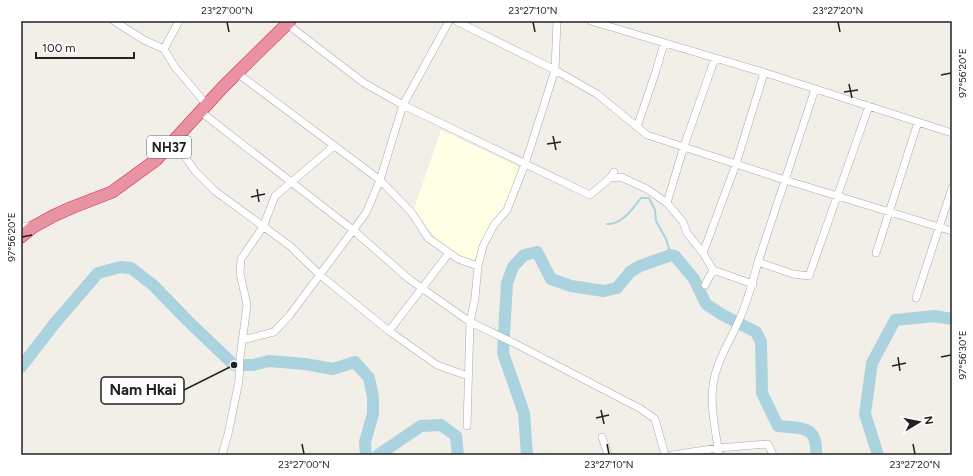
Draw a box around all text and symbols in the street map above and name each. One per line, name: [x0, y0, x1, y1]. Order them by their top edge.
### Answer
text: 23°27'00"N: [201, 4, 253, 17]
text: 23°27'10"N: [508, 4, 558, 17]
text: 23°27'20"N: [813, 4, 863, 17]
scale bar: [36, 34, 134, 60]
text: 100 m: [42, 41, 76, 55]
text: 97°56'20"E: [956, 48, 969, 98]
road number: NH37: [147, 136, 191, 158]
text: 97°56'20"E: [5, 212, 18, 262]
text: 97°56'30"E: [956, 330, 969, 380]
callout: Nam Hkai: [101, 377, 184, 404]
text: Nam Hkai: [109, 381, 177, 399]
north arrow: [899, 402, 939, 442]
text: N: [921, 415, 935, 426]
text: 23°27'00"N: [278, 458, 330, 471]
text: 23°27'10"N: [584, 458, 634, 471]
text: 23°27'20"N: [890, 458, 940, 471]

